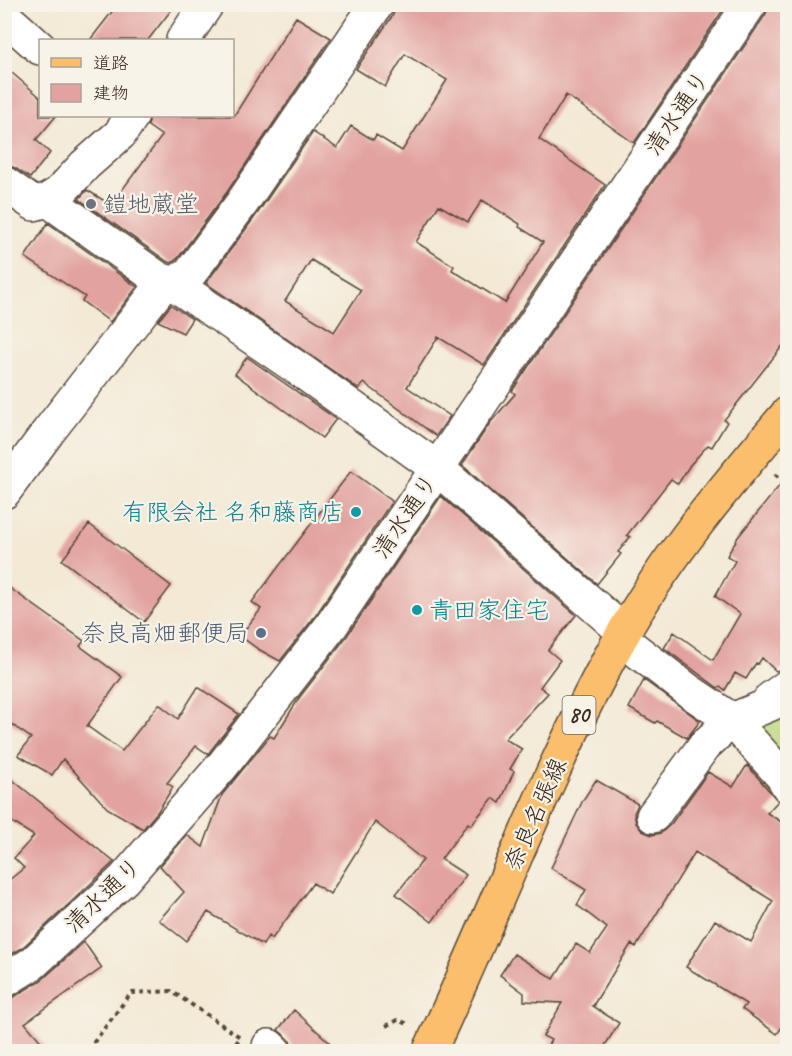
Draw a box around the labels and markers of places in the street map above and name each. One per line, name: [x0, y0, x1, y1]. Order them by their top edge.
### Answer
place label: 鎧地蔵堂: [103, 189, 199, 219]
marker: 鎧地蔵堂: [84, 197, 98, 211]
place label: 有限会社 名和藤商店: [122, 497, 344, 527]
marker: 有限会社 名和藤商店: [349, 505, 363, 519]
place label: 青田家住宅: [429, 595, 549, 625]
marker: 青田家住宅: [410, 603, 424, 617]
place label: 奈良高畑郵便局: [81, 618, 249, 648]
marker: 奈良高畑郵便局: [254, 626, 268, 640]

